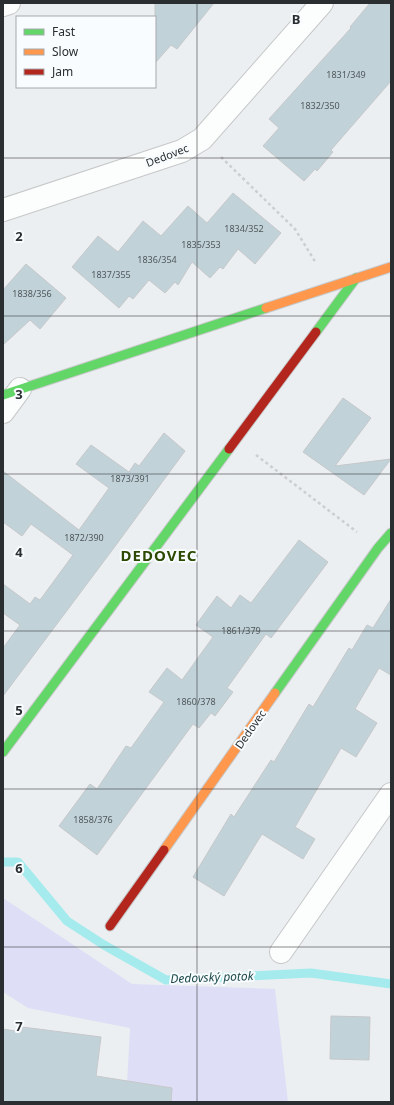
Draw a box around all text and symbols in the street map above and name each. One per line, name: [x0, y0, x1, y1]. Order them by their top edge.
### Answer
text: B: [292, 10, 300, 28]
legend: [16, 16, 156, 88]
text: Fast: [52, 23, 76, 40]
text: Slow: [52, 43, 79, 60]
text: Jam: [51, 63, 73, 80]
house number: 1831/349: [326, 68, 366, 81]
house number: 1832/350: [300, 99, 340, 112]
street label: Dedovec: [144, 140, 190, 170]
house number: 1834/352: [224, 222, 264, 235]
text: 2: [15, 227, 23, 245]
house number: 1835/353: [181, 238, 221, 251]
house number: 1836/354: [137, 253, 177, 266]
house number: 1837/355: [91, 268, 131, 281]
house number: 1838/356: [12, 287, 52, 300]
text: 3: [15, 385, 23, 403]
house number: 1873/391: [110, 472, 150, 485]
house number: 1872/390: [64, 531, 104, 544]
text: 4: [15, 543, 23, 561]
district label: DEDOVEC: [121, 545, 197, 565]
house number: 1861/379: [221, 624, 261, 637]
house number: 1860/378: [176, 695, 216, 708]
text: 5: [15, 701, 23, 719]
street label: Dedovec: [231, 706, 269, 752]
house number: 1858/376: [73, 813, 113, 826]
text: 6: [15, 859, 23, 877]
water label: Dedovský potok: [170, 967, 255, 987]
text: 7: [15, 1017, 23, 1035]

